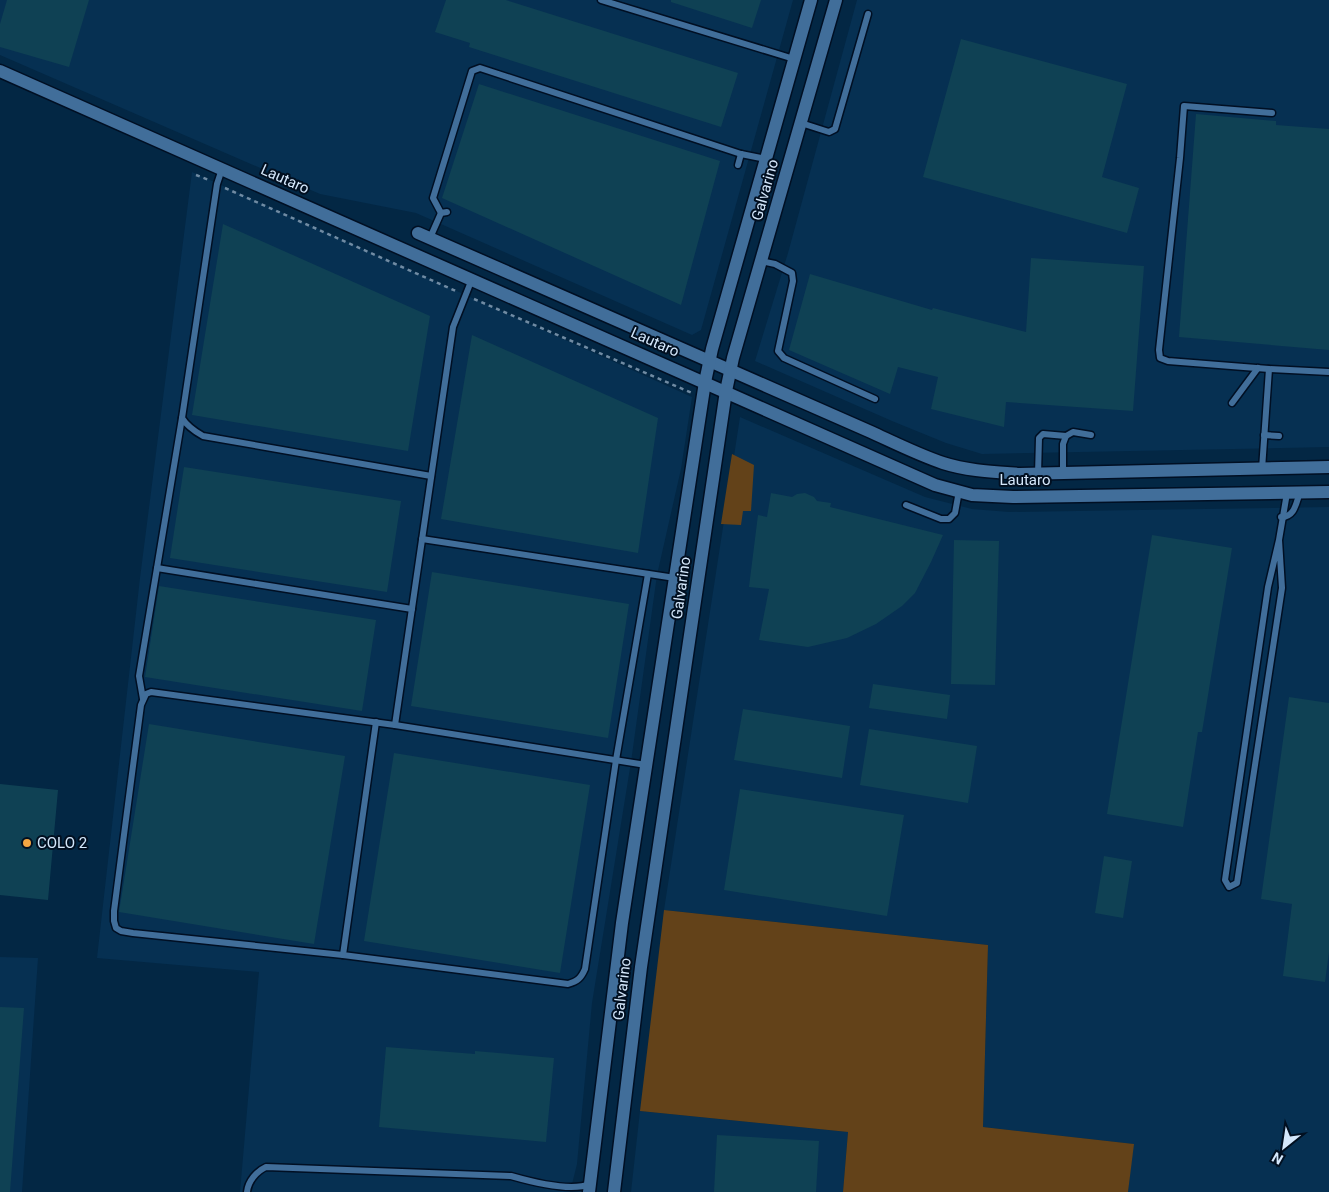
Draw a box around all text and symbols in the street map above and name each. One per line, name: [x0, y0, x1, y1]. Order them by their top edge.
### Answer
street label: Galvarino: [748, 157, 782, 223]
street label: Lautaro: [258, 160, 312, 198]
street label: Lautaro: [628, 323, 682, 361]
street label: Lautaro: [999, 471, 1051, 489]
street label: Galvarino: [668, 556, 694, 620]
place label: COLO 2: [37, 834, 87, 852]
marker: COLO 2: [21, 837, 33, 849]
street label: Galvarino: [609, 957, 635, 1021]
north arrow: [1259, 1122, 1309, 1172]
text: N: [1269, 1149, 1286, 1168]

